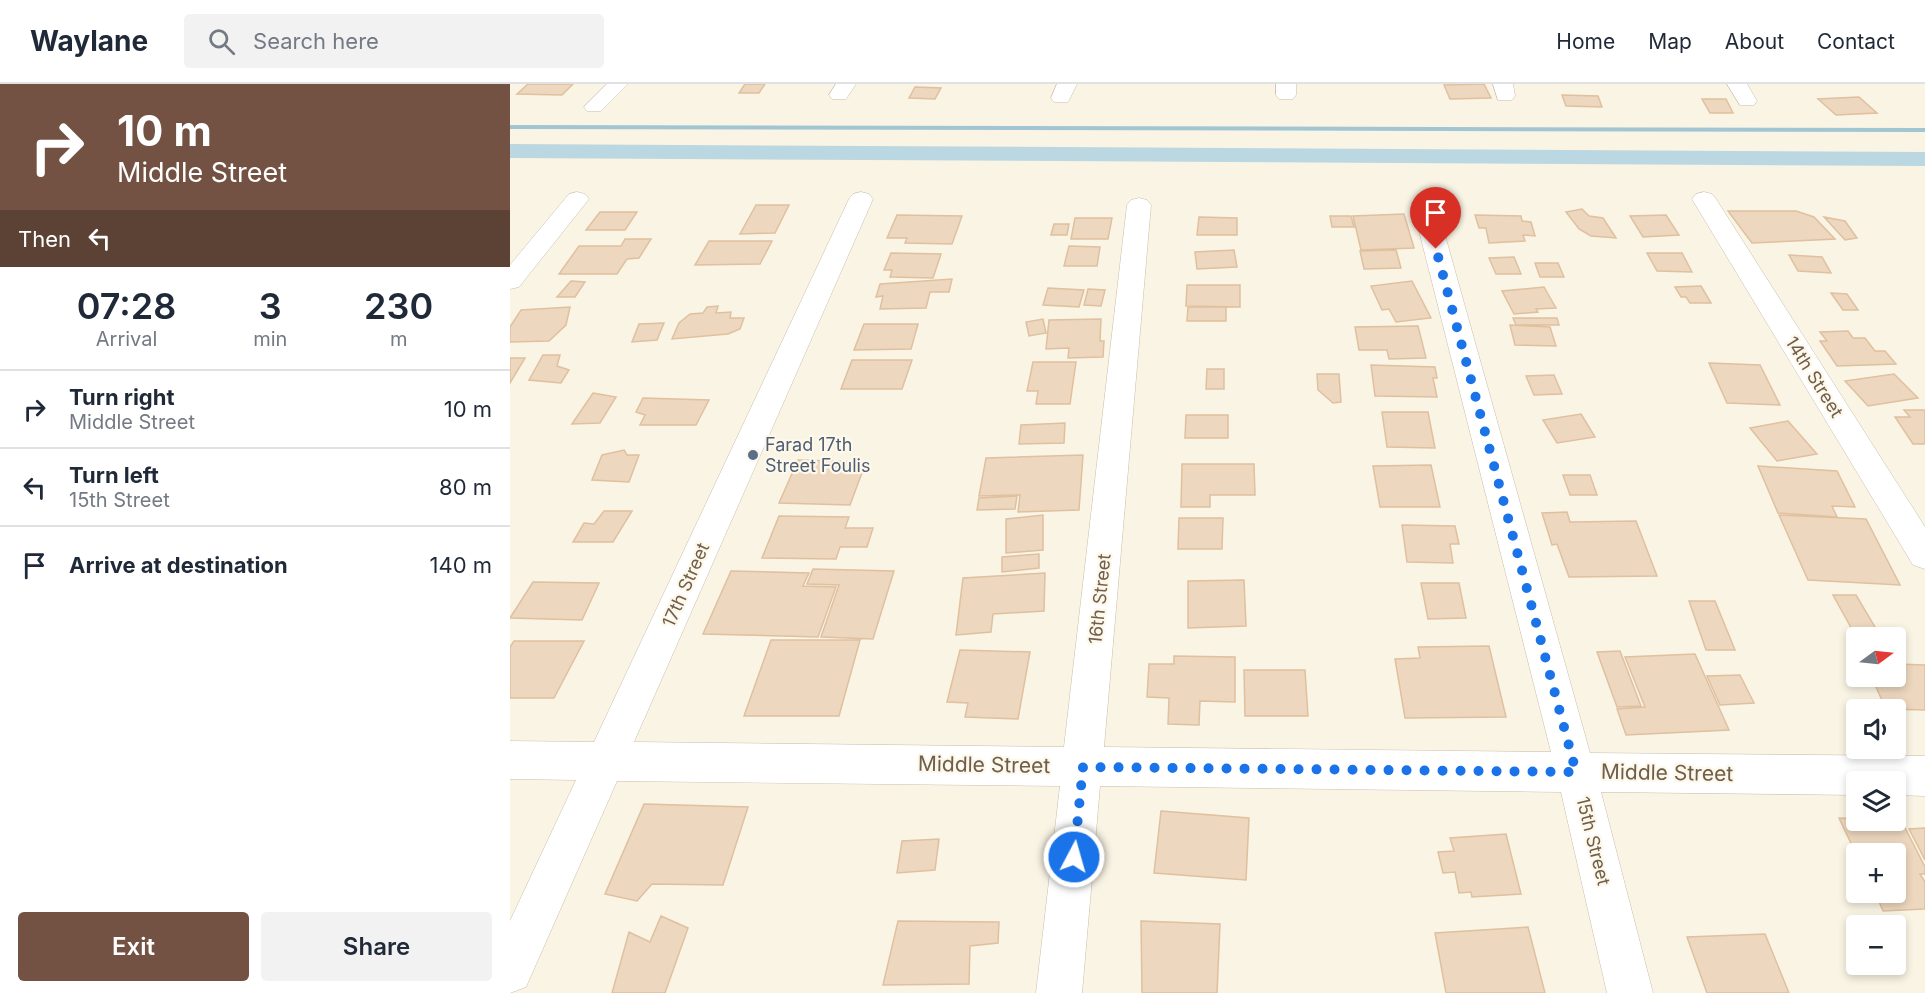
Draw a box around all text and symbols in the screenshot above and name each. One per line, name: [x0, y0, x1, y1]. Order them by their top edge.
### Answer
search box: [184, 14, 604, 68]
text: Waylane: [30, 24, 148, 58]
icon: search: [205, 25, 238, 58]
text: Search here: [253, 28, 379, 54]
text: Home: [1556, 29, 1615, 54]
text: Map: [1648, 29, 1692, 54]
text: About: [1725, 29, 1784, 54]
text: Contact: [1817, 29, 1895, 54]
text: 10 m: [117, 105, 212, 156]
icon: right: [18, 108, 96, 186]
text: Middle Street: [117, 156, 287, 189]
pin: [1410, 187, 1461, 249]
icon: arrive: [1419, 196, 1452, 229]
icon: left: [83, 222, 116, 255]
text: Then: [18, 226, 71, 252]
text: 07:28: [77, 284, 176, 328]
text: 3: [259, 284, 282, 328]
text: 230: [364, 284, 433, 328]
text: Arrival: [96, 327, 157, 351]
text: min: [253, 327, 287, 351]
text: m: [390, 327, 407, 351]
street label: 14th Street: [1781, 332, 1848, 421]
text: Turn right: [69, 384, 175, 410]
icon: right: [18, 393, 51, 426]
text: 10 m: [444, 396, 492, 422]
text: Middle Street: [69, 410, 195, 434]
place label: Farad 17th Street Foulis: [765, 434, 870, 476]
marker: Farad 17th Street Foulis: [746, 448, 760, 462]
text: Turn left: [69, 462, 159, 488]
icon: left: [18, 471, 51, 504]
text: 80 m: [439, 474, 492, 500]
text: 15th Street: [69, 488, 170, 512]
street label: 17th Street: [658, 539, 713, 630]
icon: arrive: [18, 549, 51, 582]
text: Arrive at destination: [69, 552, 288, 578]
text: 140 m: [430, 552, 492, 578]
street label: 16th Street: [1084, 553, 1115, 645]
north arrow: [1846, 627, 1906, 687]
map controls: [1846, 627, 1906, 975]
button: sound: [1846, 699, 1906, 759]
street label: Middle Street: [918, 751, 1050, 778]
street label: Middle Street: [1601, 759, 1733, 786]
button: layers: [1846, 771, 1906, 831]
street label: 15th Street: [1572, 794, 1615, 888]
position arrow: [1042, 825, 1106, 889]
button: +: [1846, 843, 1906, 903]
button: Exit: [18, 912, 249, 981]
button: Share: [261, 912, 492, 981]
button: −: [1846, 915, 1906, 975]

